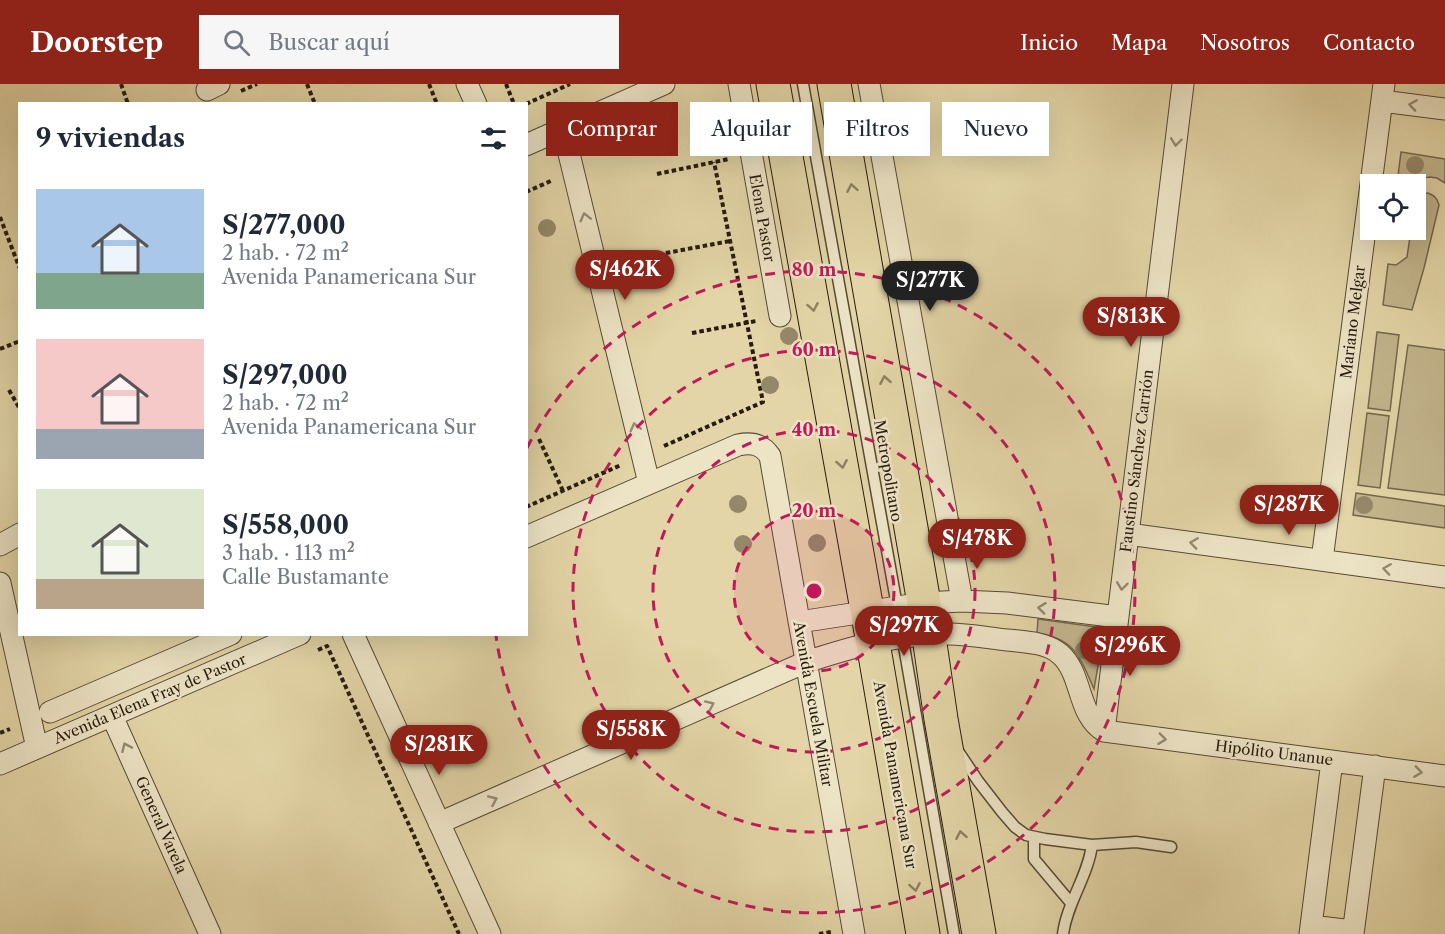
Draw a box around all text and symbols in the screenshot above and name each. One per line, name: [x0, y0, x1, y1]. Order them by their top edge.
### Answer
search box: [199, 15, 619, 69]
text: Doorstep: [30, 25, 163, 59]
icon: search: [220, 26, 253, 59]
text: Buscar aquí: [268, 29, 390, 56]
text: Inicio: [1020, 30, 1078, 55]
text: Mapa: [1111, 30, 1167, 55]
text: Nosotros: [1200, 30, 1290, 55]
text: Contacto: [1323, 30, 1415, 55]
one-way arrow: [1409, 99, 1418, 112]
chip: Comprar: [546, 102, 678, 156]
chip: Alquilar: [690, 102, 812, 156]
chip: Filtros: [824, 102, 930, 156]
chip: Nuevo: [942, 102, 1049, 156]
text: 9 viviendas: [36, 122, 185, 154]
icon: filters: [477, 122, 510, 155]
one-way arrow: [1170, 137, 1183, 147]
street label: Elena Pastor: [745, 172, 780, 264]
map controls: [1360, 174, 1426, 240]
button: locate: [1360, 174, 1426, 240]
one-way arrow: [846, 183, 859, 193]
text: S/277,000: [222, 209, 346, 241]
one-way arrow: [579, 212, 592, 222]
icon: home: [84, 213, 156, 285]
text: 2 hab. · 72 m²: [222, 241, 349, 265]
pin: S/462K: [576, 250, 674, 301]
text: S/462K: [589, 257, 661, 281]
text: 80 m: [791, 259, 837, 281]
pin: S/277K: [881, 261, 979, 312]
street label: Mariano Melgar: [1336, 263, 1369, 380]
text: Avenida Panamericana Sur: [222, 265, 476, 289]
text: S/277K: [896, 268, 964, 292]
pin: S/813K: [1082, 297, 1180, 348]
one-way arrow: [807, 302, 819, 312]
text: S/813K: [1097, 304, 1165, 328]
text: 60 m: [792, 339, 836, 361]
text: S/297,000: [222, 359, 348, 391]
icon: home: [84, 363, 156, 435]
street label: Faustino Sánchez Carrión: [1116, 368, 1157, 553]
one-way arrow: [880, 375, 892, 384]
text: 2 hab. · 72 m²: [222, 391, 349, 415]
text: Avenida Panamericana Sur: [222, 415, 476, 439]
street label: Metropolitano: [870, 418, 907, 523]
text: 40 m: [792, 419, 836, 441]
one-way arrow: [630, 422, 643, 432]
one-way arrow: [835, 460, 847, 469]
pin: S/287K: [1240, 485, 1338, 536]
text: S/287K: [1254, 492, 1324, 516]
text: 20 m: [792, 500, 836, 522]
text: S/558,000: [222, 509, 349, 541]
icon: home: [84, 513, 156, 585]
pin: S/478K: [928, 519, 1026, 570]
text: S/478K: [942, 526, 1012, 550]
one-way arrow: [1189, 538, 1198, 550]
text: 3 hab. · 113 m²: [222, 541, 355, 565]
one-way arrow: [1382, 564, 1392, 576]
text: Calle Bustamante: [222, 565, 389, 589]
centre of rings: [804, 581, 824, 601]
one-way arrow: [1116, 581, 1128, 590]
one-way arrow: [1037, 602, 1046, 614]
pin: S/297K: [855, 606, 953, 657]
text: S/297K: [869, 613, 939, 637]
street label: Avenida Escuela Militar: [789, 619, 838, 789]
pin: S/296K: [1081, 626, 1179, 677]
text: S/296K: [1094, 633, 1166, 657]
street label: Avenida Elena Fray de Pastor: [50, 649, 249, 748]
street label: Avenida Panamericana Sur: [869, 678, 922, 871]
one-way arrow: [704, 700, 715, 712]
pin: S/558K: [582, 710, 680, 761]
text: S/558K: [596, 717, 666, 741]
pin: S/281K: [390, 725, 488, 776]
text: S/281K: [404, 732, 474, 756]
one-way arrow: [1157, 732, 1167, 744]
street label: Hipólito Unanue: [1214, 736, 1334, 769]
one-way arrow: [121, 742, 133, 753]
one-way arrow: [1413, 765, 1422, 778]
street label: General Varela: [132, 773, 191, 876]
one-way arrow: [487, 795, 498, 807]
one-way arrow: [956, 830, 968, 840]
one-way arrow: [908, 881, 921, 891]

